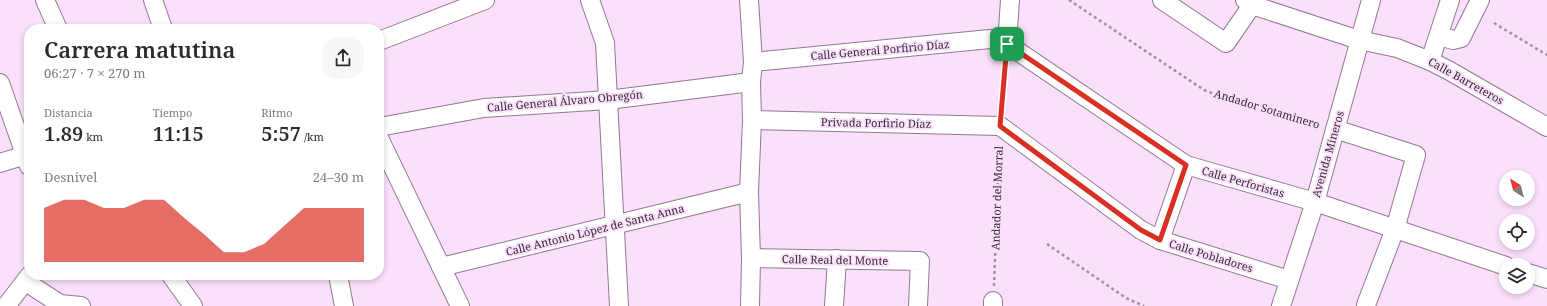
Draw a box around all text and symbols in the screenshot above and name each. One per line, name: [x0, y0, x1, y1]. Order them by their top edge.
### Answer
pin: [990, 27, 1024, 61]
icon: arrive: [996, 33, 1018, 55]
text: Carrera matutina: [44, 34, 235, 64]
street label: Calle General Porfirio Díaz: [810, 36, 950, 63]
button: share: [322, 37, 364, 79]
street label: Calle Barreteros: [1426, 54, 1507, 108]
text: 06:27 · 7 × 270 m: [44, 64, 146, 82]
street label: Andador Sotaminero: [1212, 85, 1322, 132]
street label: Calle General Álvaro Obregón: [487, 86, 643, 115]
text: Distancia: [44, 105, 93, 120]
text: Tiempo: [153, 105, 192, 120]
text: Ritmo: [261, 105, 293, 120]
street label: Avenida Mineros: [1308, 109, 1347, 199]
street label: Privada Porfirio Díaz: [821, 114, 931, 131]
text: 1.89: [44, 120, 83, 147]
text: 11:15: [153, 120, 204, 147]
text: 5:57: [261, 120, 301, 147]
text: km: [83, 129, 103, 144]
text: /km: [301, 129, 324, 144]
street label: Andador del Morral: [987, 145, 1006, 250]
street label: Calle Perforistas: [1200, 163, 1286, 200]
text: Desnivel: [44, 168, 97, 186]
text: 24–30 m: [313, 168, 364, 186]
north arrow: [1499, 170, 1535, 206]
map controls: [1499, 170, 1535, 294]
street label: Calle Antonio López de Santa Anna: [504, 200, 686, 259]
button: locate: [1499, 214, 1535, 250]
street label: Calle Pobladores: [1167, 236, 1255, 275]
street label: Calle Real del Monte: [782, 251, 888, 268]
button: layers: [1499, 258, 1535, 294]

